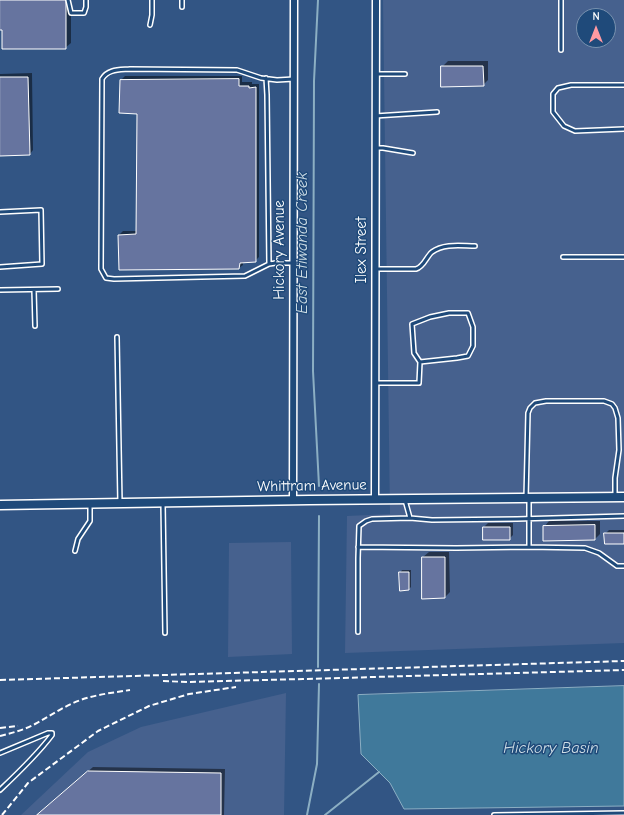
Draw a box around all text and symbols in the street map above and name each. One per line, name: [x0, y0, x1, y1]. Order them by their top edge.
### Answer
north arrow: [576, 8, 616, 48]
text: N: [592, 10, 600, 23]
water label: East Etiwanda Creek: [292, 172, 312, 314]
street label: Hickory Avenue: [271, 200, 289, 300]
street label: Ilex Street: [353, 217, 371, 283]
street label: Whittram Avenue: [257, 476, 367, 496]
water label: Hickory Basin: [503, 738, 599, 758]

